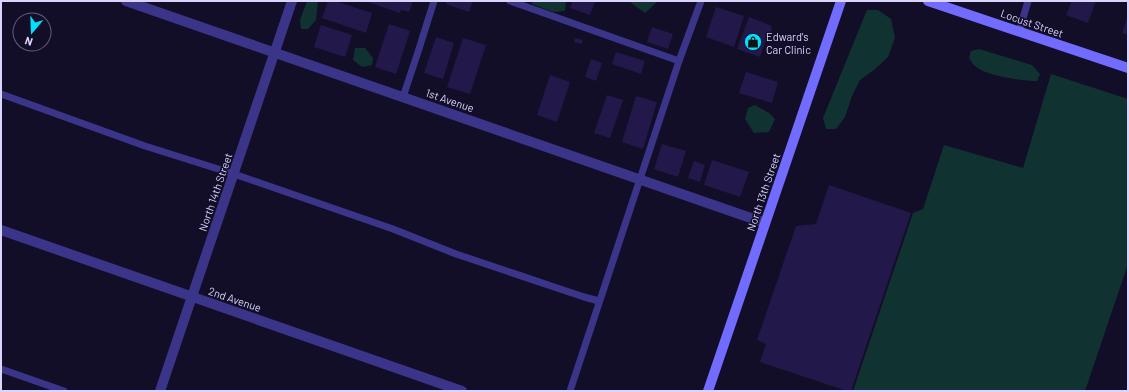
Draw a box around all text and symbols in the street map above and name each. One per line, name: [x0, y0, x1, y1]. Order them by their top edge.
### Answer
street label: Locust Street: [999, 6, 1065, 40]
north arrow: [12, 12, 52, 52]
place label: Edward's Car Clinic: [766, 30, 811, 56]
shop icon: Edward's Car Clinic: [743, 32, 763, 52]
text: N: [23, 35, 34, 49]
street label: 1st Avenue: [424, 86, 476, 114]
street label: North 14th Street: [196, 151, 234, 233]
street label: North 13th Street: [744, 151, 782, 233]
street label: 2nd Avenue: [207, 284, 263, 314]

